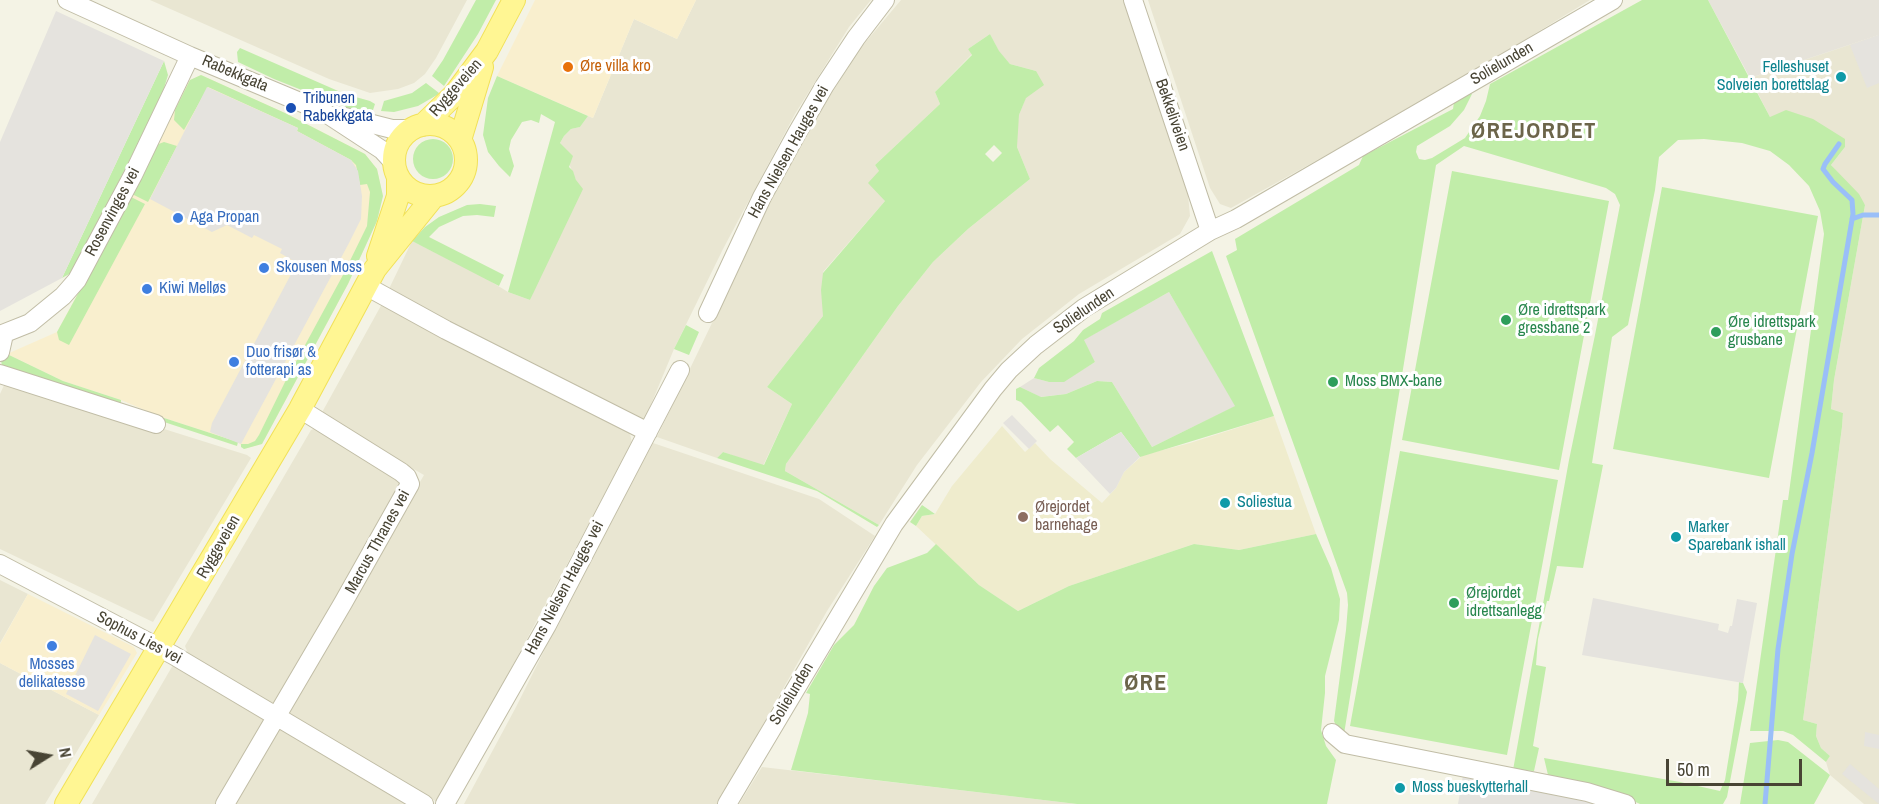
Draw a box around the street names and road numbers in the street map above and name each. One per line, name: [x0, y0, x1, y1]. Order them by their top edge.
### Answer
street label: Solielunden: [1467, 38, 1537, 90]
street label: Rabekkgata: [199, 51, 271, 97]
street label: Ryggeveien: [426, 55, 486, 121]
street label: Bekkeliveien: [1151, 76, 1193, 154]
street label: Hans Nielsen Hauges vei: [745, 82, 833, 222]
street label: Rosenvinges vei: [82, 164, 144, 260]
street label: Solielunden: [1050, 284, 1118, 338]
street label: Marcus Thranes vei: [342, 487, 414, 597]
street label: Ryggeveien: [193, 512, 245, 582]
street label: Hans Nielsen Hauges vei: [522, 518, 608, 658]
street label: Sophus Lies vei: [93, 607, 185, 669]
street label: Solielunden: [766, 659, 818, 729]

